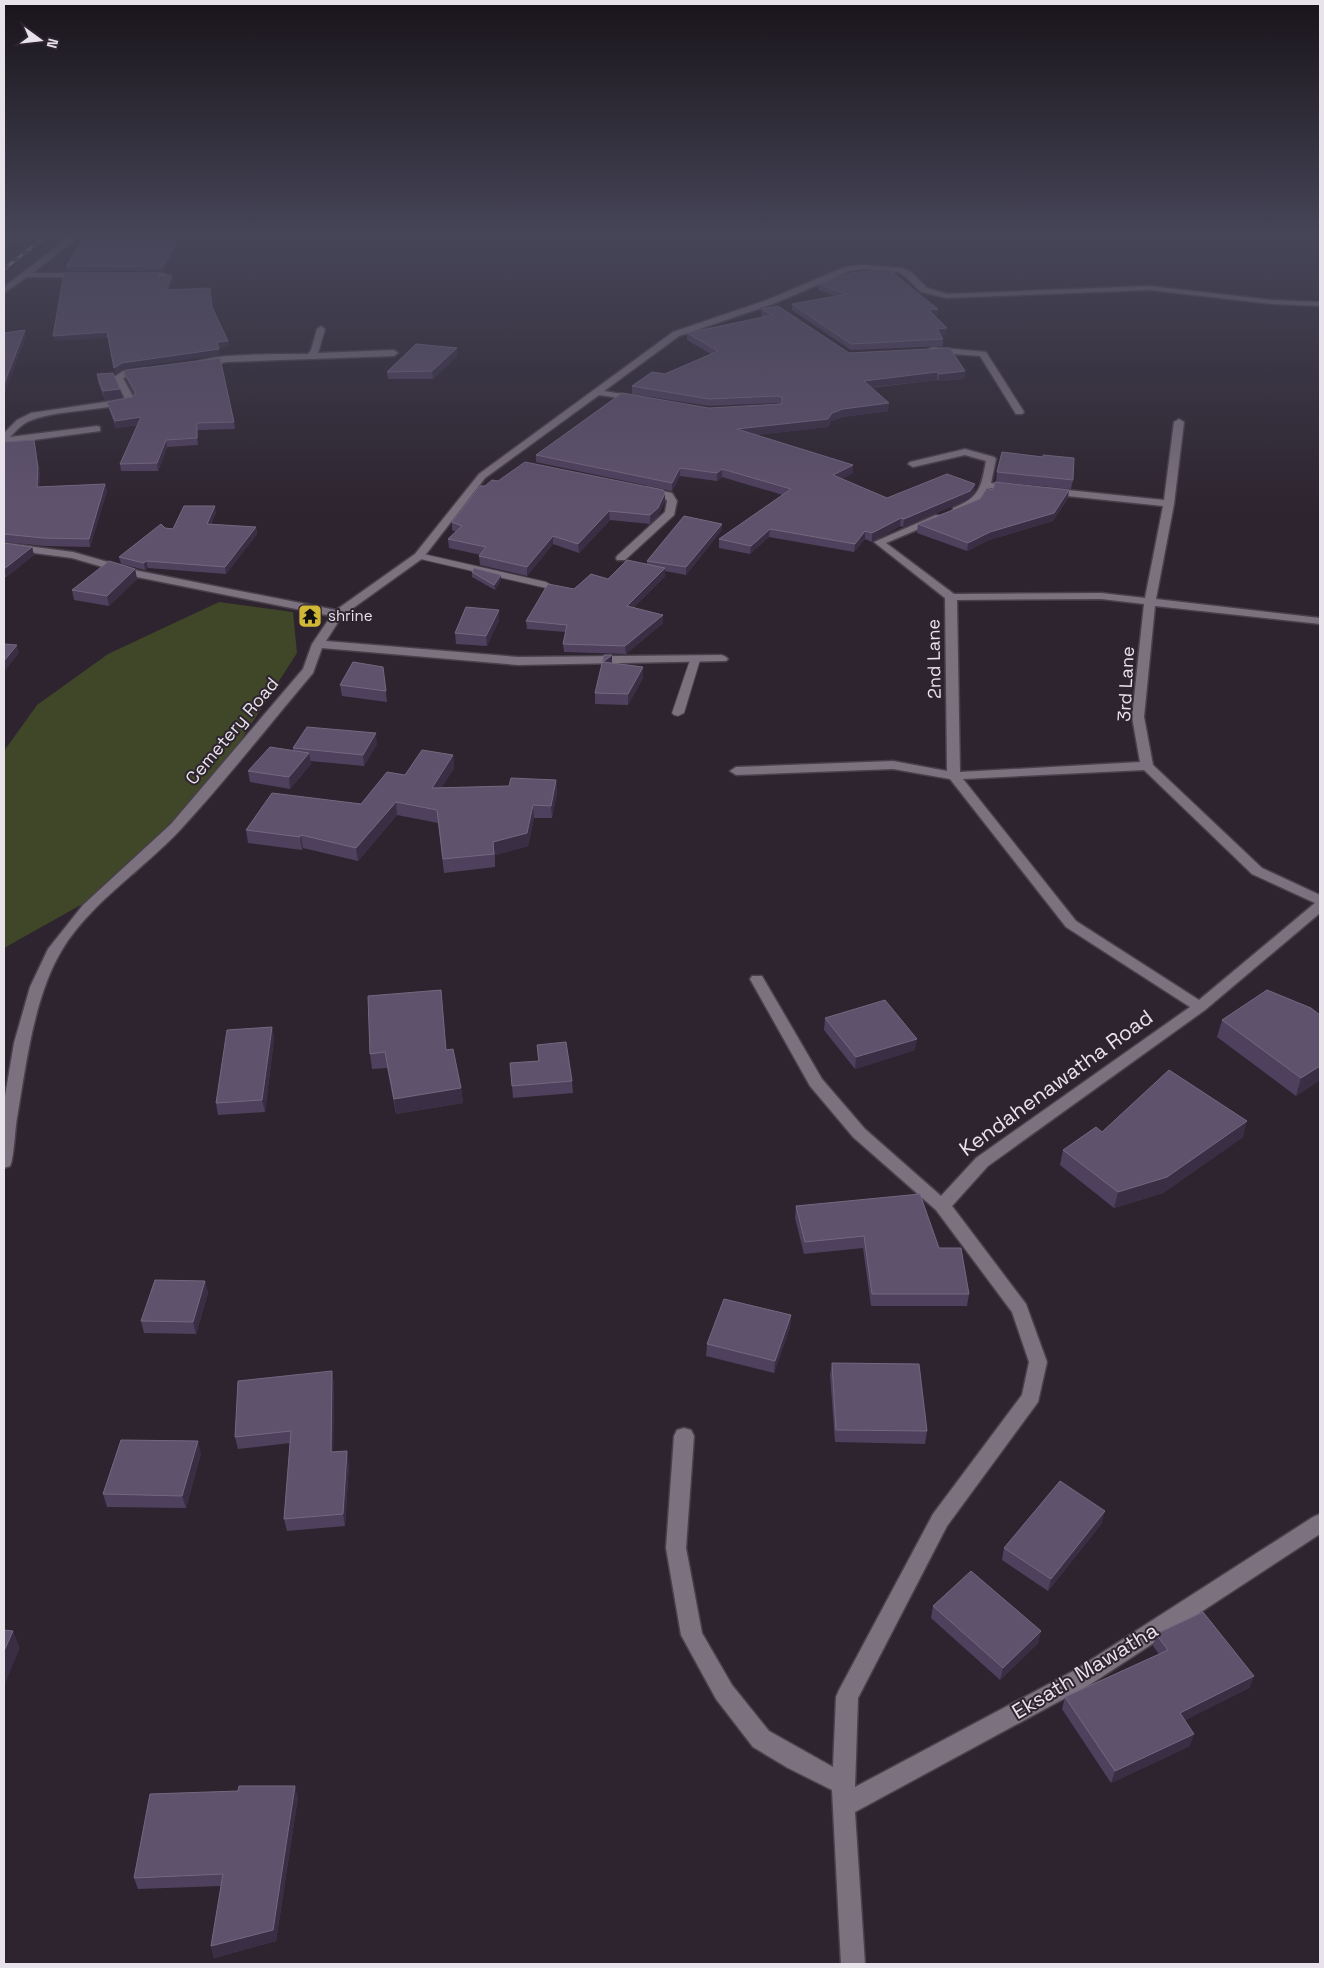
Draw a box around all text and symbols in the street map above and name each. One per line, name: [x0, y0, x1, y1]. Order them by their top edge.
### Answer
north arrow: [15, 15, 65, 65]
text: N: [43, 36, 62, 50]
temple icon: shrine: [297, 603, 323, 629]
place label: shrine: [328, 606, 373, 625]
street label: 2nd Lane: [921, 619, 946, 699]
street label: 3rd Lane: [1112, 646, 1139, 722]
street label: Cemetery Road: [180, 672, 283, 789]
street label: Kendahenawatha Road: [954, 1003, 1158, 1162]
street label: Eksath Mawatha: [1007, 1616, 1163, 1725]

